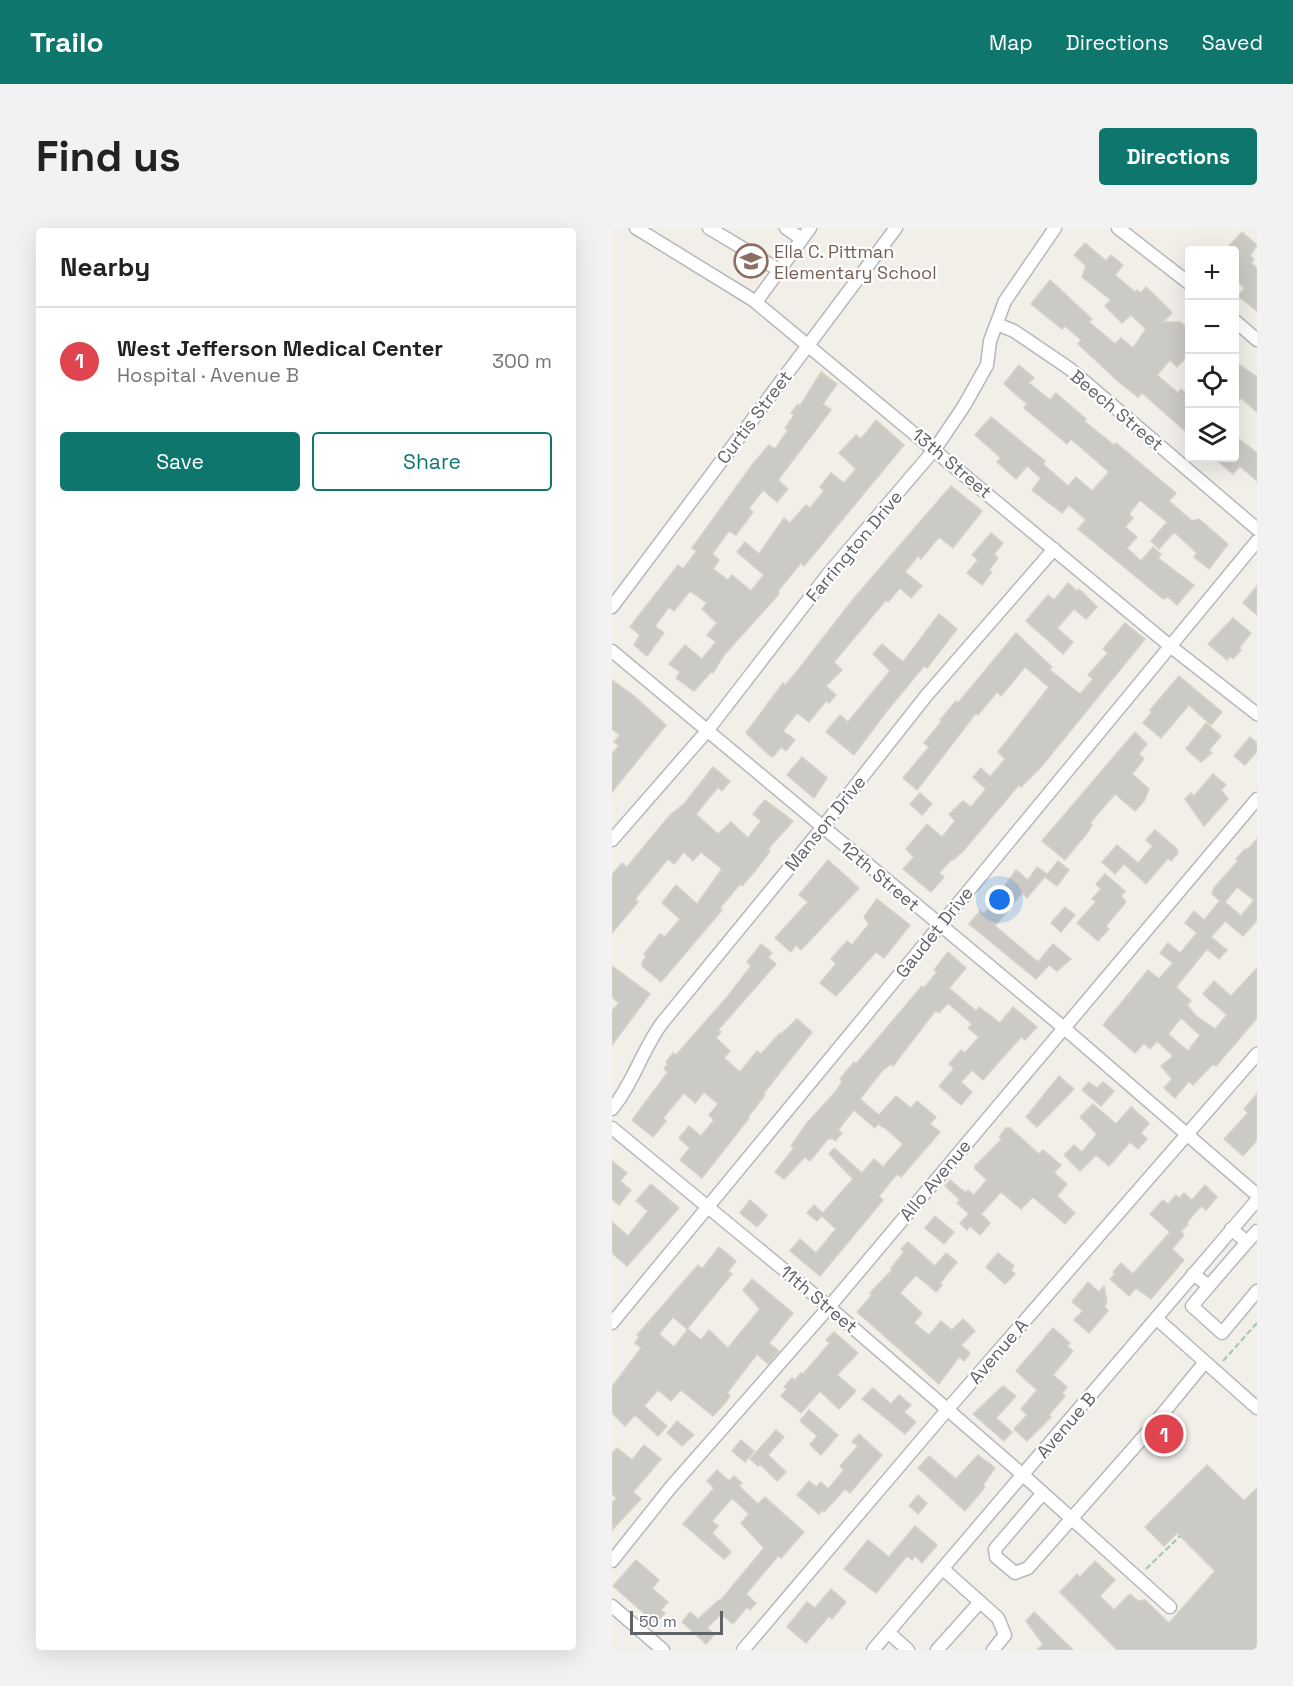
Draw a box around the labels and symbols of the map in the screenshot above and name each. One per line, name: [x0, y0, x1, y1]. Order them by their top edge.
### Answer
place label: Ella C. Pittman Elementary School: [774, 240, 937, 284]
school or university icon: Ella C. Pittman Elementary School: [733, 243, 769, 279]
street label: Beech Street: [1066, 364, 1168, 456]
street label: Curtis Street: [711, 366, 797, 468]
street label: 13th Street: [907, 423, 997, 503]
street label: Farrington Drive: [801, 486, 907, 606]
street label: Manson Drive: [779, 771, 871, 875]
street label: 12th Street: [835, 836, 925, 916]
street label: Gaudet Drive: [890, 882, 978, 982]
your location: [985, 885, 1014, 914]
street label: Allo Avenue: [894, 1135, 976, 1225]
street label: 11th Street: [776, 1260, 862, 1338]
street label: Avenue A: [963, 1314, 1033, 1388]
street label: Avenue B: [1031, 1387, 1101, 1463]
pin: 1: [1144, 1412, 1184, 1456]
scale bar: [630, 1608, 723, 1636]

